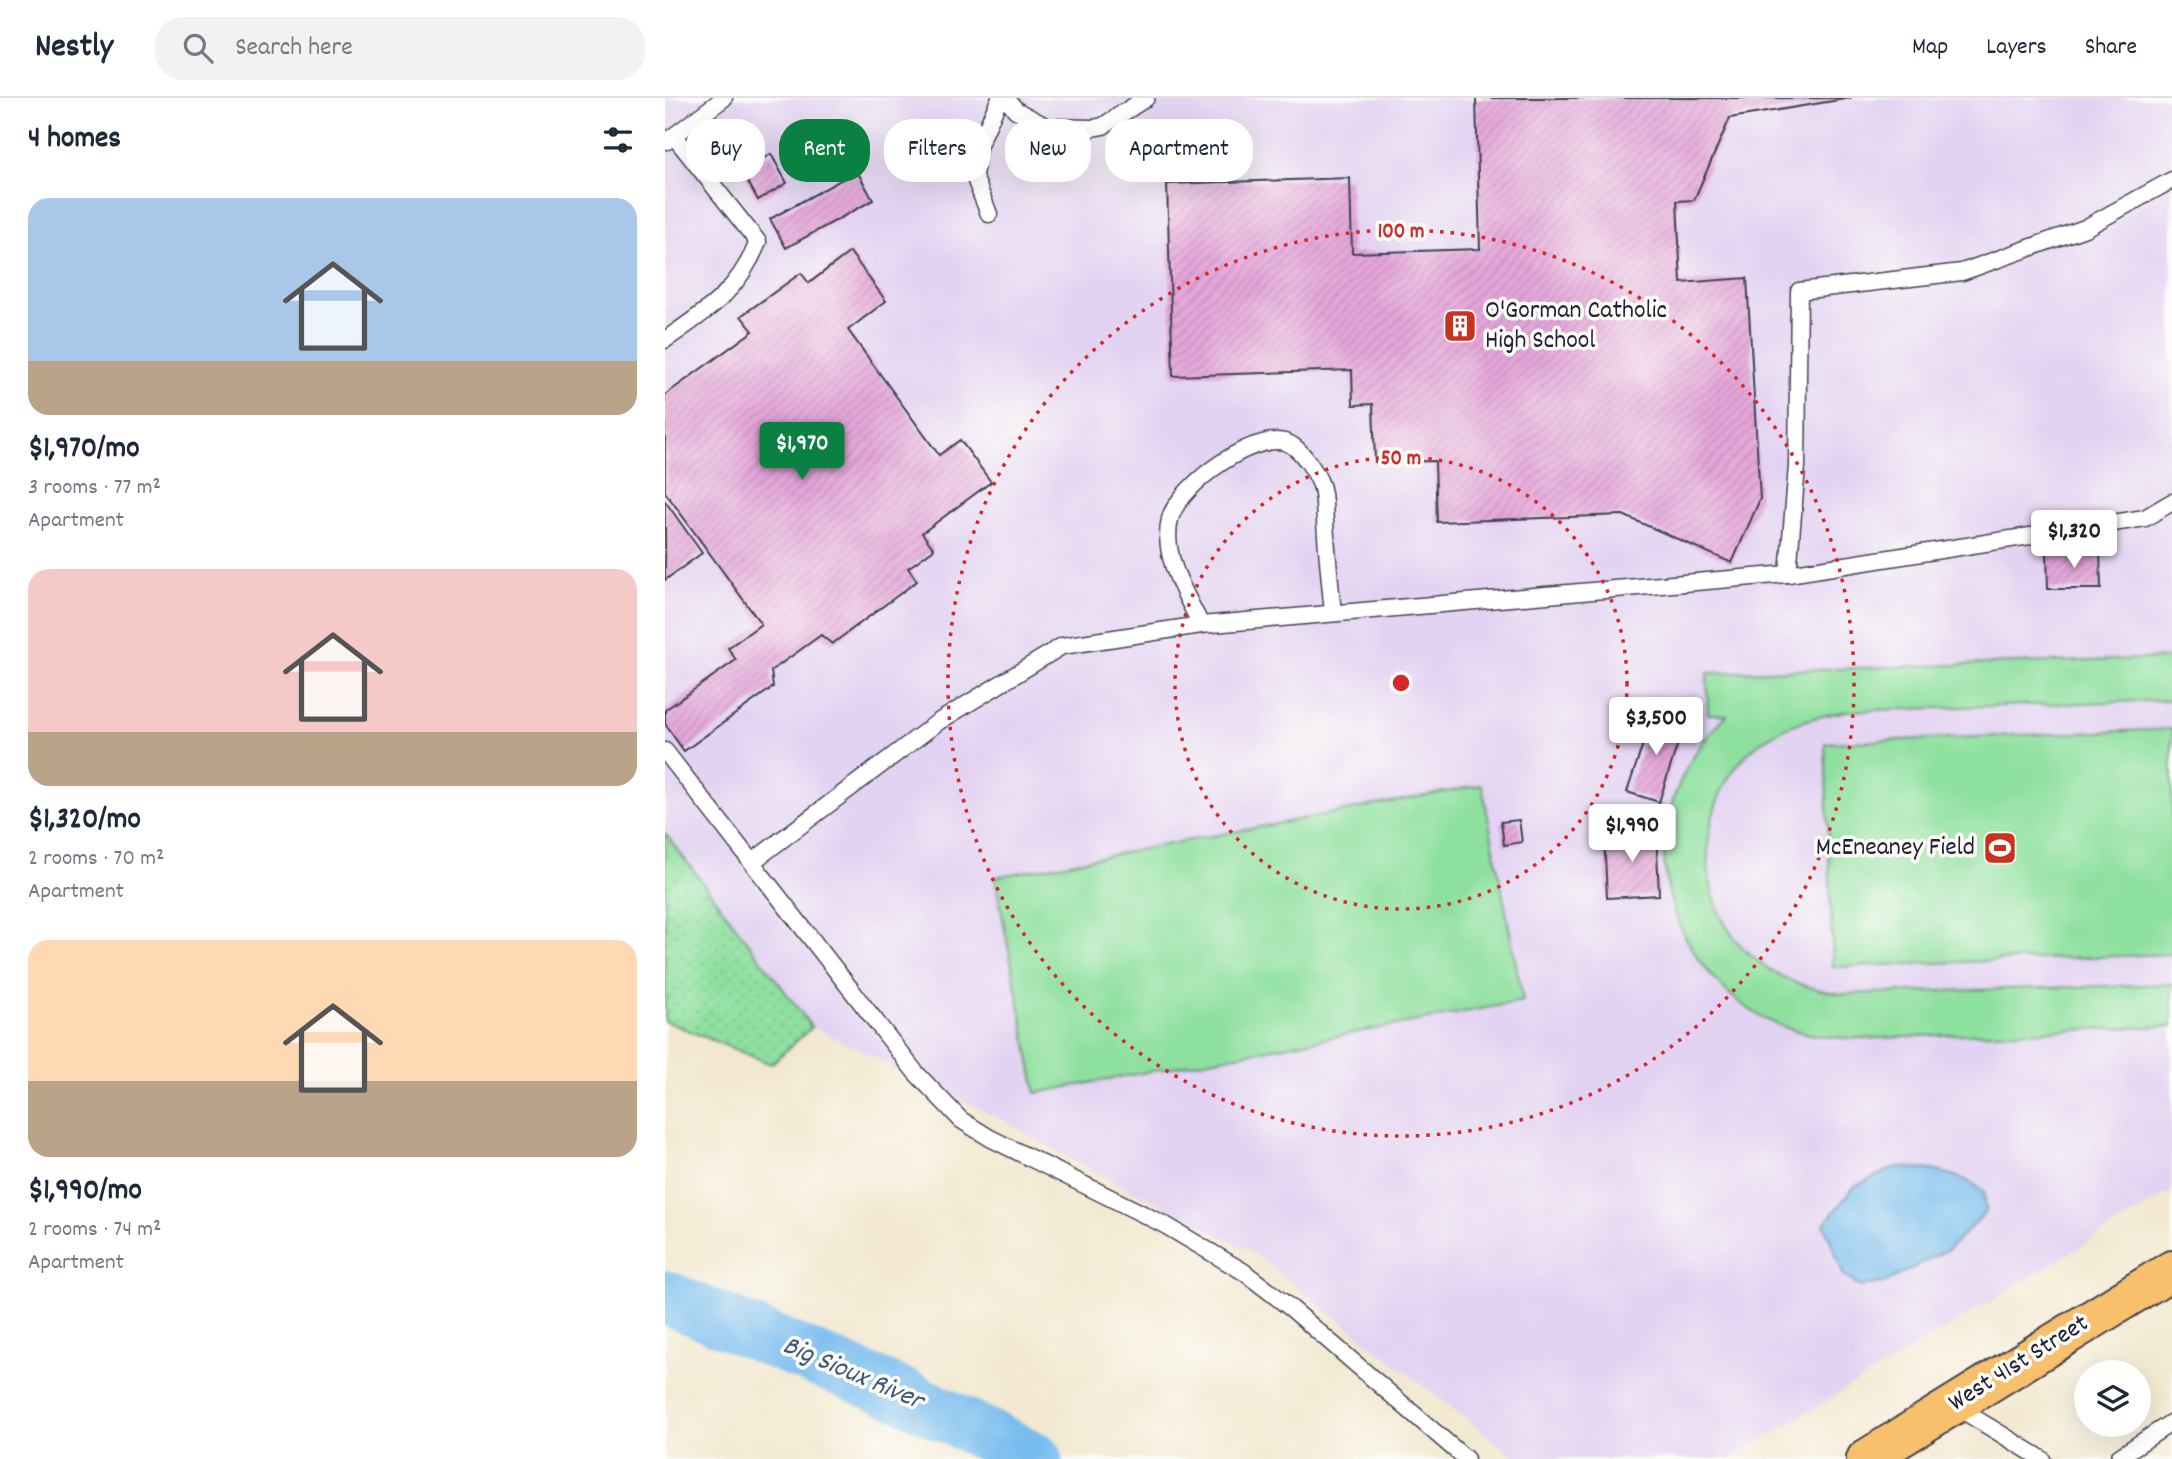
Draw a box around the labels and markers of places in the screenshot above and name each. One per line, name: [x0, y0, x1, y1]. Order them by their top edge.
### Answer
place label: O'Gorman Catholic High School: [1485, 293, 1667, 360]
building icon: O'Gorman Catholic High School: [1441, 307, 1479, 345]
pin: $1,970: [745, 422, 859, 482]
pin: $1,320: [2017, 510, 2131, 570]
centre of rings: [1389, 671, 1413, 695]
pin: $3,500: [1599, 698, 1713, 757]
pin: $1,990: [1575, 804, 1689, 864]
sports icon: McEneaney Field: [1981, 829, 2019, 867]
place label: McEneaney Field: [1816, 830, 1975, 867]

